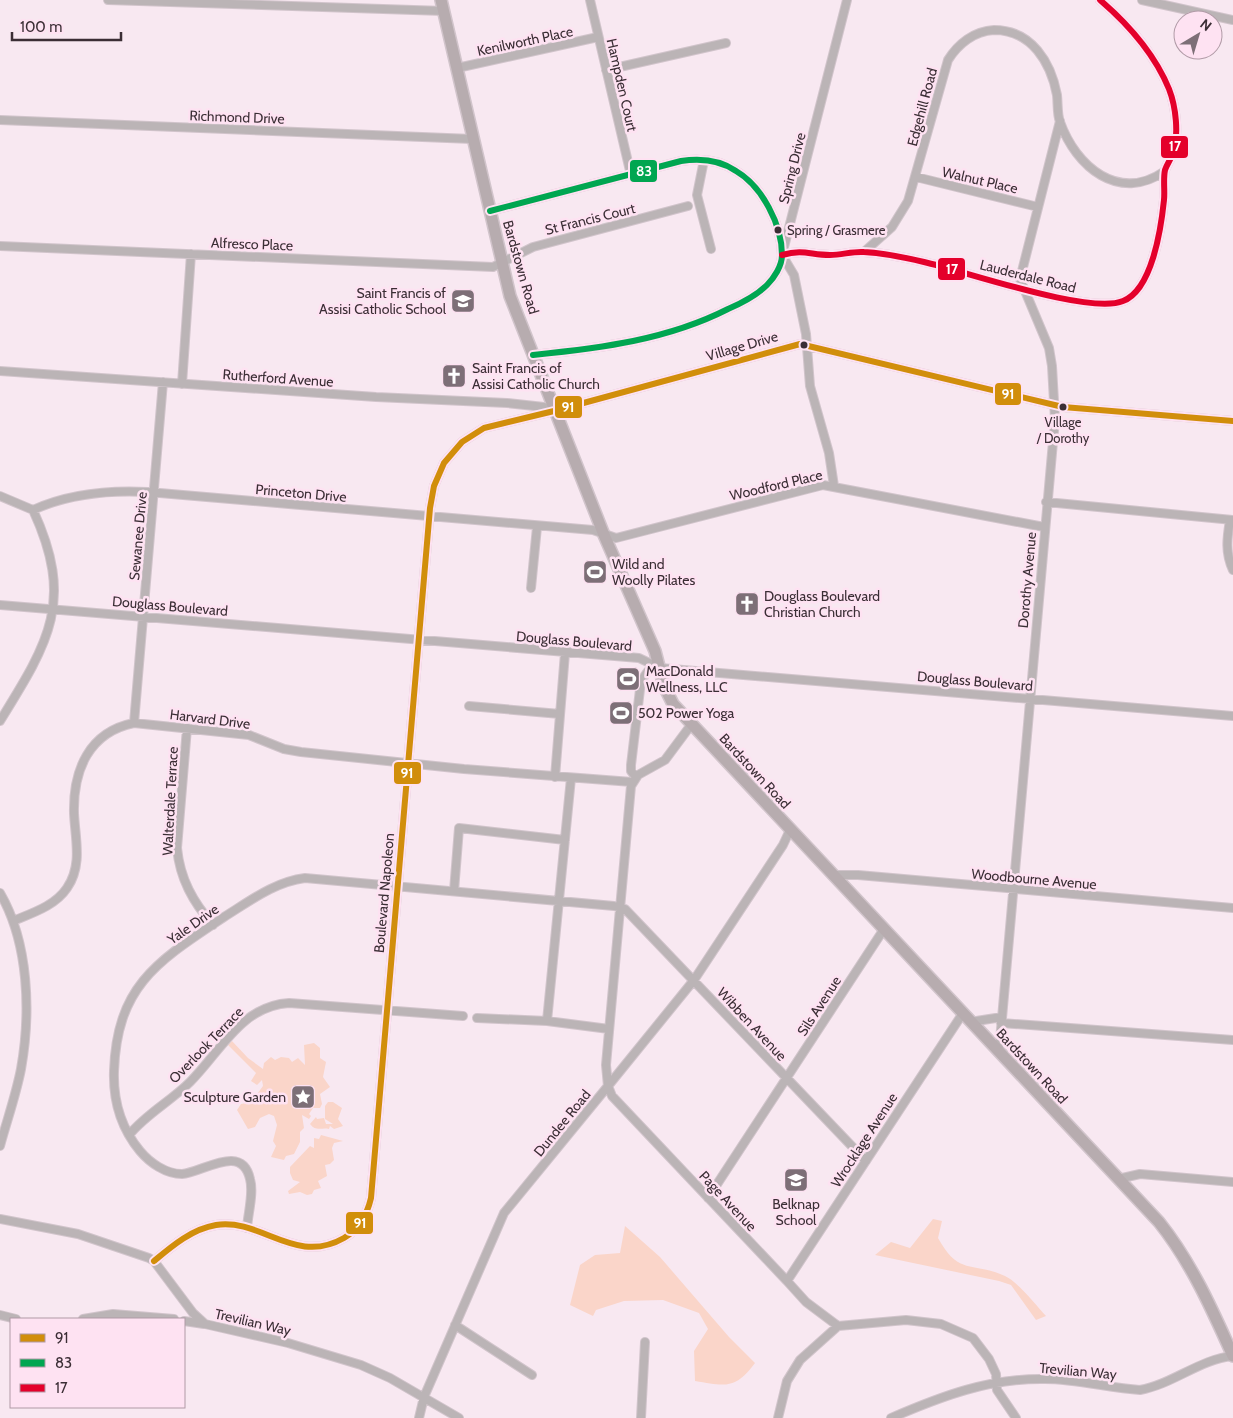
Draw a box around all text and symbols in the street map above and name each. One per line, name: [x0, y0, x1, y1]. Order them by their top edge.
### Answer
scale bar: [12, 10, 121, 42]
north arrow: [1173, 10, 1223, 60]
text: N: [1197, 15, 1215, 35]
text: 100 m: [20, 18, 62, 36]
street label: Kenilworth Place: [475, 22, 575, 60]
street label: Hampden Court: [603, 37, 642, 134]
street label: Edgehill Road: [903, 66, 941, 148]
street label: Richmond Drive: [189, 106, 285, 128]
street label: Spring Drive: [774, 131, 810, 205]
line badge: 17: [1160, 135, 1189, 159]
text: 17: [1169, 137, 1182, 155]
line badge: 83: [629, 159, 658, 183]
text: 83: [636, 162, 652, 180]
street label: Walnut Place: [940, 163, 1020, 197]
street label: St Francis Court: [543, 199, 637, 239]
street label: Bardstown Road: [499, 218, 543, 316]
place label: Spring / Grasmere: [787, 222, 886, 238]
marker: Spring / Grasmere: [773, 225, 783, 235]
street label: Alfresco Place: [211, 234, 293, 254]
street label: Lauderdale Road: [978, 255, 1078, 297]
line badge: 17: [937, 257, 966, 281]
text: 17: [946, 260, 959, 278]
place label: Saint Francis of Assisi Catholic School: [319, 284, 447, 318]
school or university icon: Saint Francis of Assisi Catholic School: [450, 288, 476, 314]
street label: Village Drive: [704, 327, 780, 365]
unlabelled marker: [799, 340, 809, 350]
place label: Saint Francis of Assisi Catholic Church: [472, 359, 600, 393]
church icon: Saint Francis of Assisi Catholic Church: [441, 363, 467, 389]
street label: Rutherford Avenue: [222, 365, 334, 391]
line badge: 91: [994, 382, 1022, 406]
text: 91: [1001, 385, 1015, 403]
line badge: 91: [554, 395, 583, 419]
text: 91: [561, 398, 575, 416]
marker: Village / Dorothy: [1058, 402, 1068, 412]
place label: Village / Dorothy: [1036, 414, 1090, 446]
street label: Woodford Place: [728, 466, 824, 504]
street label: Princeton Drive: [255, 480, 347, 506]
street label: Sewanee Drive: [125, 491, 151, 581]
street label: Dorothy Avenue: [1014, 531, 1040, 629]
place label: Wild and Woolly Pilates: [612, 555, 695, 589]
sports icon: Wild and Woolly Pilates: [582, 559, 608, 585]
place label: Douglass Boulevard Christian Church: [764, 587, 880, 621]
church icon: Douglass Boulevard Christian Church: [734, 591, 760, 617]
street label: Douglass Boulevard: [111, 592, 229, 620]
street label: Douglass Boulevard: [515, 627, 633, 655]
place label: MacDonald Wellness, LLC: [646, 662, 728, 696]
sports icon: MacDonald Wellness, LLC: [615, 666, 641, 692]
street label: Douglass Boulevard: [916, 667, 1034, 695]
sports icon: 502 Power Yoga: [608, 700, 634, 726]
place label: 502 Power Yoga: [638, 704, 735, 722]
street label: Harvard Drive: [169, 705, 251, 733]
street label: Bardstown Road: [715, 730, 795, 812]
street label: Walterdale Terrace: [158, 746, 182, 856]
line badge: 91: [393, 761, 422, 785]
text: 91: [400, 764, 414, 782]
street label: Boulevard Napoleon: [370, 832, 398, 954]
street label: Woodbourne Avenue: [971, 865, 1097, 893]
street label: Yale Drive: [163, 900, 222, 949]
street label: Sils Avenue: [793, 973, 845, 1039]
street label: Wibben Avenue: [713, 983, 791, 1065]
street label: Overlook Terrace: [165, 1003, 247, 1087]
street label: Bardstown Road: [992, 1025, 1072, 1107]
place icon: Sculpture Garden: [290, 1084, 316, 1110]
street label: Dundee Road: [530, 1086, 594, 1160]
place label: Sculpture Garden: [183, 1088, 286, 1106]
street label: Wrocklage Avenue: [827, 1089, 901, 1191]
street label: Page Avenue: [695, 1167, 761, 1235]
school or university icon: Belknap School: [783, 1167, 809, 1193]
place label: Belknap School: [772, 1195, 820, 1229]
line badge: 91: [345, 1211, 374, 1235]
text: 91: [353, 1214, 367, 1232]
street label: Trevilian Way: [213, 1305, 293, 1339]
legend: [10, 1318, 185, 1408]
text: 91: [55, 1329, 68, 1347]
text: 83: [55, 1354, 72, 1372]
street label: Trevilian Way: [1039, 1359, 1117, 1383]
text: 17: [55, 1379, 68, 1397]

